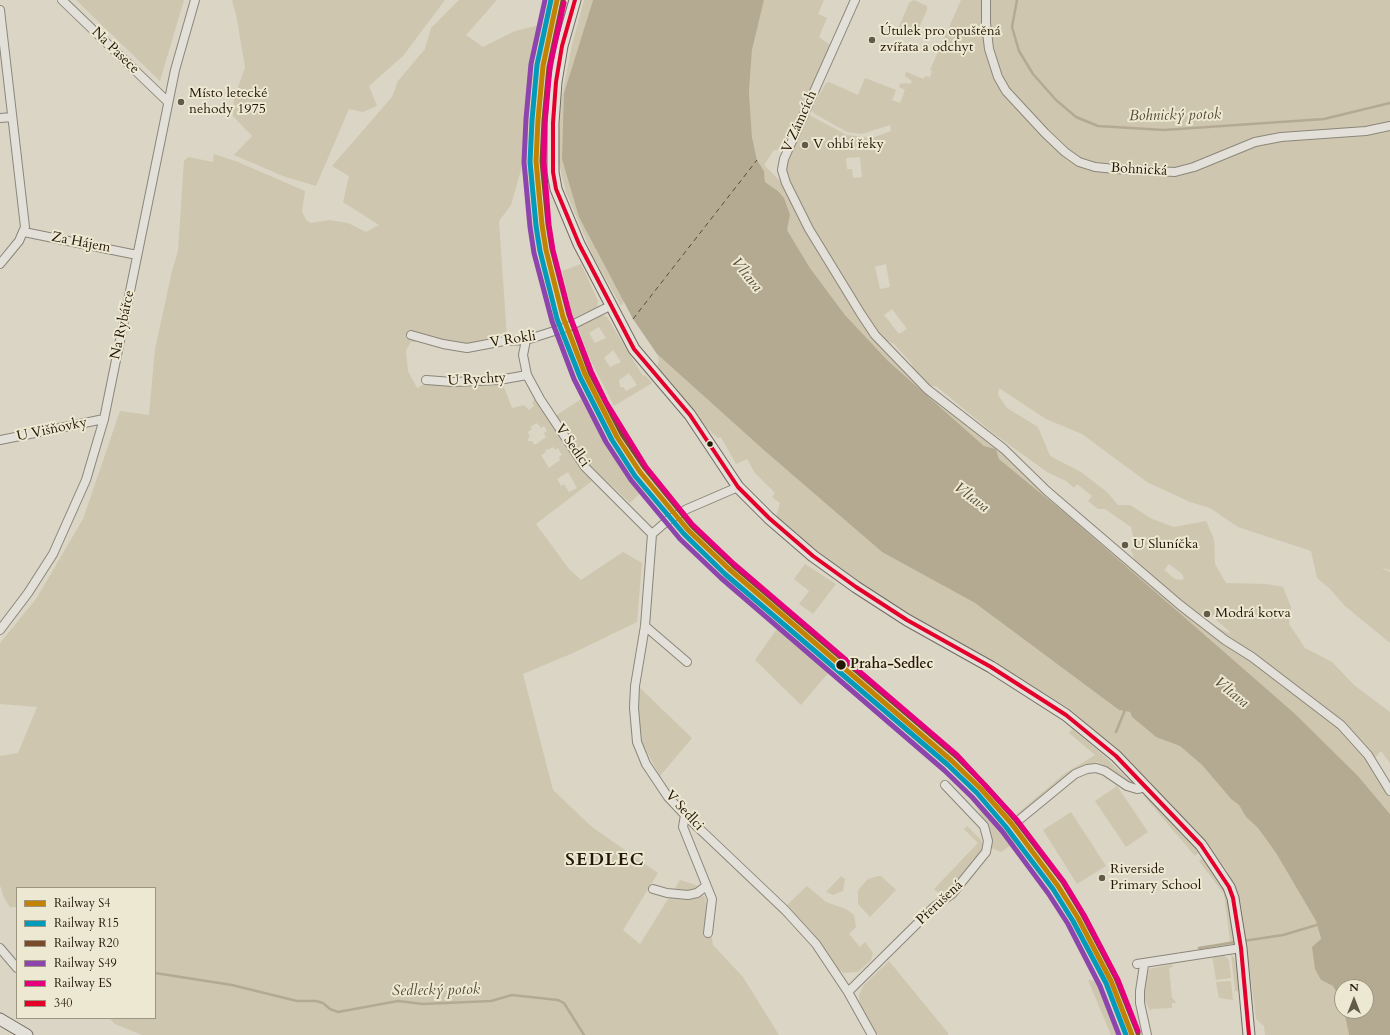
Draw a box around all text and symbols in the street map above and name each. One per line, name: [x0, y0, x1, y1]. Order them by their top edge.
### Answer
street label: Na Pasece: [88, 24, 142, 78]
place label: Útulek pro opuštěná zvířata a odchyt: [880, 24, 1001, 56]
marker: Útulek pro opuštěná zvířata a odchyt: [867, 35, 877, 45]
place label: Místo letecké nehody 1975: [189, 86, 267, 118]
street label: V Zámcích: [779, 88, 821, 156]
marker: Místo letecké nehody 1975: [176, 97, 186, 107]
water label: Bohnický potok: [1129, 106, 1221, 126]
place label: V ohbí řeky: [813, 137, 884, 153]
marker: V ohbí řeky: [800, 140, 810, 150]
street label: Bohnická: [1110, 160, 1168, 180]
street label: Za Hájem: [50, 229, 112, 257]
water label: Vltava: [727, 254, 765, 296]
street label: Na Rybářce: [107, 289, 139, 361]
street label: V Rokli: [489, 328, 537, 352]
street label: U Rychty: [448, 370, 506, 390]
street label: U Višňovky: [15, 414, 89, 446]
street label: V Sedlci: [551, 421, 593, 471]
unlabelled marker: [705, 439, 715, 449]
water label: Vltava: [950, 479, 992, 517]
place label: U Sluníčka: [1133, 537, 1198, 553]
marker: U Sluníčka: [1120, 540, 1130, 550]
place label: Modrá kotva: [1215, 606, 1291, 622]
marker: Modrá kotva: [1202, 609, 1212, 619]
place label: Praha-Sedlec: [850, 657, 933, 673]
marker: Praha-Sedlec: [834, 658, 848, 672]
water label: Vltava: [1210, 674, 1252, 712]
street label: V Sedlci: [661, 787, 707, 835]
district label: SEDLEC: [565, 850, 645, 872]
place label: Riverside Primary School: [1110, 862, 1201, 894]
marker: Riverside Primary School: [1097, 873, 1107, 883]
street label: Přerušená: [913, 877, 967, 929]
legend: [16, 887, 156, 1019]
text: Railway S4: [54, 895, 110, 911]
text: Railway R15: [54, 915, 119, 931]
text: Railway R20: [54, 935, 119, 951]
text: Railway S49: [54, 955, 117, 971]
text: Railway ES: [54, 975, 112, 991]
north arrow: [1334, 979, 1374, 1019]
text: N: [1349, 980, 1359, 995]
water label: Sedlecký potok: [392, 981, 480, 1001]
text: 340: [54, 995, 72, 1011]

